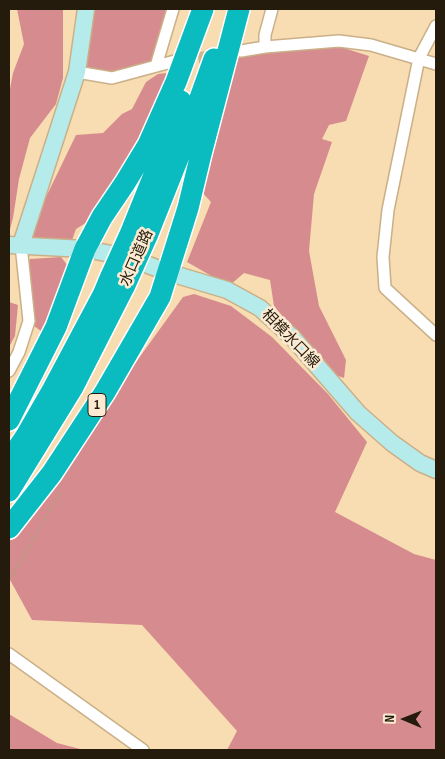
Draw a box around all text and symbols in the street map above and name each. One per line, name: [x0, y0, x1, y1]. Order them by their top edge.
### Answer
street label: 水口道路: [117, 227, 157, 289]
street label: 相模水口線: [257, 306, 323, 372]
road number: 1: [88, 394, 106, 416]
north arrow: [380, 694, 430, 744]
text: N: [381, 715, 398, 723]

